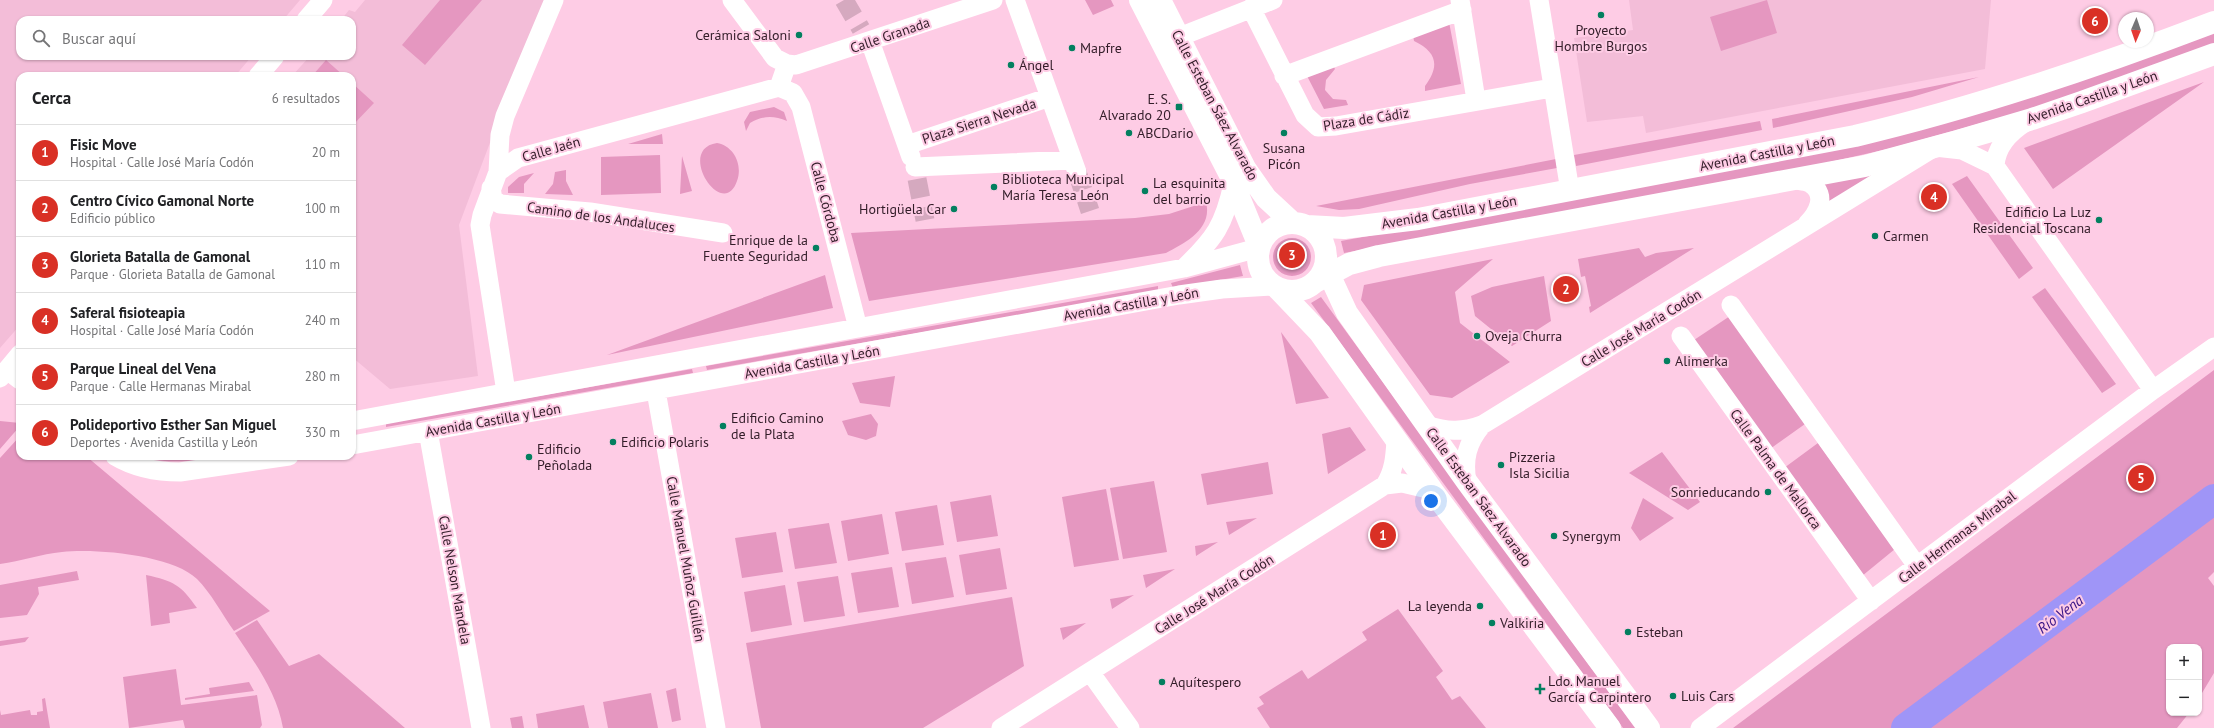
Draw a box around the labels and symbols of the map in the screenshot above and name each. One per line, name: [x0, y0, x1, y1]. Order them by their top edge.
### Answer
pin: 6: [2082, 6, 2108, 36]
marker: Proyecto Hombre Burgos: [1596, 10, 1606, 20]
north arrow: [2118, 12, 2154, 48]
street label: Calle Granada: [848, 13, 932, 57]
place label: Proyecto Hombre Burgos: [1555, 21, 1648, 55]
place label: Cerámica Saloni: [695, 26, 791, 44]
street label: Calle Esteban Sáez Alvarado: [1168, 27, 1262, 183]
marker: Cerámica Saloni: [794, 30, 804, 40]
place label: Mapfre: [1080, 39, 1122, 57]
marker: Mapfre: [1067, 43, 1077, 53]
place label: Ángel: [1019, 56, 1054, 74]
marker: Ángel: [1006, 60, 1016, 70]
street label: Avenida Castilla y León: [2024, 66, 2160, 128]
place label: E. S. Alvarado 20: [1099, 90, 1171, 124]
street label: Plaza Sierra Nevada: [920, 94, 1038, 148]
marker: E. S. Alvarado 20: [1174, 102, 1184, 112]
street label: Plaza de Cádiz: [1322, 103, 1410, 135]
place label: ABCDario: [1137, 124, 1193, 142]
marker: ABCDario: [1124, 128, 1134, 138]
marker: Susana Picón: [1279, 128, 1289, 138]
street label: Avenida Castilla y León: [1698, 131, 1836, 175]
street label: Calle Jaén: [520, 132, 582, 166]
place label: Susana Picón: [1263, 139, 1305, 173]
street label: Calle Córdoba: [807, 160, 845, 244]
place label: Biblioteca Municipal María Teresa León: [1002, 170, 1124, 204]
place label: La esquinita del barrio: [1153, 174, 1226, 208]
marker: Biblioteca Municipal María Teresa León: [989, 182, 999, 192]
pin: 4: [1921, 182, 1947, 212]
marker: La esquinita del barrio: [1140, 186, 1150, 196]
street label: Avenida Castilla y León: [1380, 191, 1518, 233]
street label: Camino de los Andaluces: [526, 198, 676, 236]
place label: Hortigüela Car: [859, 200, 946, 218]
place label: Edificio La Luz Residencial Toscana: [1973, 203, 2091, 237]
marker: Hortigüela Car: [949, 204, 959, 214]
marker: Edificio La Luz Residencial Toscana: [2094, 215, 2104, 225]
place label: Carmen: [1883, 227, 1929, 245]
place label: Enrique de la Fuente Seguridad: [703, 231, 808, 265]
marker: Carmen: [1870, 231, 1880, 241]
pin: 3: [1279, 240, 1305, 270]
marker: Enrique de la Fuente Seguridad: [811, 243, 821, 253]
pin: 2: [1553, 274, 1579, 304]
street label: Avenida Castilla y León: [1062, 283, 1200, 325]
street label: Calle José María Codón: [1578, 285, 1704, 371]
place label: Oveja Churra: [1485, 327, 1562, 345]
marker: Oveja Churra: [1472, 331, 1482, 341]
street label: Avenida Castilla y León: [743, 341, 881, 383]
place label: Alimerka: [1675, 352, 1728, 370]
marker: Alimerka: [1662, 356, 1672, 366]
street label: Avenida Castilla y León: [424, 399, 562, 441]
street label: Calle Palma de Mallorca: [1726, 405, 1826, 533]
place label: Edificio Camino de la Plata: [731, 409, 824, 443]
marker: Edificio Camino de la Plata: [718, 421, 728, 431]
street label: Calle Esteban Sáez Alvarado: [1422, 424, 1536, 570]
place label: Edificio Polaris: [621, 433, 709, 451]
marker: Edificio Polaris: [608, 437, 618, 447]
place label: Edificio Peñolada: [537, 440, 592, 474]
place label: Pizzeria Isla Sicilia: [1509, 448, 1570, 482]
marker: Edificio Peñolada: [524, 452, 534, 462]
marker: Pizzeria Isla Sicilia: [1496, 460, 1506, 470]
pin: 5: [2128, 463, 2154, 493]
street label: Calle Manuel Muñoz Guillén: [663, 475, 709, 643]
place label: Sonrieducando: [1671, 483, 1760, 501]
marker: Sonrieducando: [1763, 487, 1773, 497]
street label: Calle Hermanas Mirabal: [1895, 487, 2019, 587]
your location: [1421, 491, 1441, 511]
street label: Calle Nelson Mandela: [435, 514, 475, 646]
pin: 1: [1370, 520, 1396, 550]
place label: Synergym: [1562, 527, 1621, 545]
marker: Synergym: [1549, 531, 1559, 541]
street label: Calle José María Codón: [1151, 550, 1277, 638]
water label: Río Vena: [2033, 590, 2087, 637]
place label: La leyenda: [1408, 597, 1472, 615]
marker: La leyenda: [1475, 601, 1485, 611]
place label: Valkiria: [1499, 614, 1544, 632]
marker: Valkiria: [1487, 618, 1497, 628]
place label: Esteban: [1636, 623, 1683, 641]
marker: Esteban: [1623, 627, 1633, 637]
place label: Ldo. Manuel García Carpintero: [1548, 672, 1651, 706]
place label: Aquítespero: [1170, 673, 1241, 691]
marker: Aquítespero: [1157, 677, 1167, 687]
marker: Ldo. Manuel García Carpintero: [1535, 684, 1545, 694]
place label: Luis Cars: [1681, 687, 1734, 705]
marker: Luis Cars: [1668, 691, 1678, 701]

